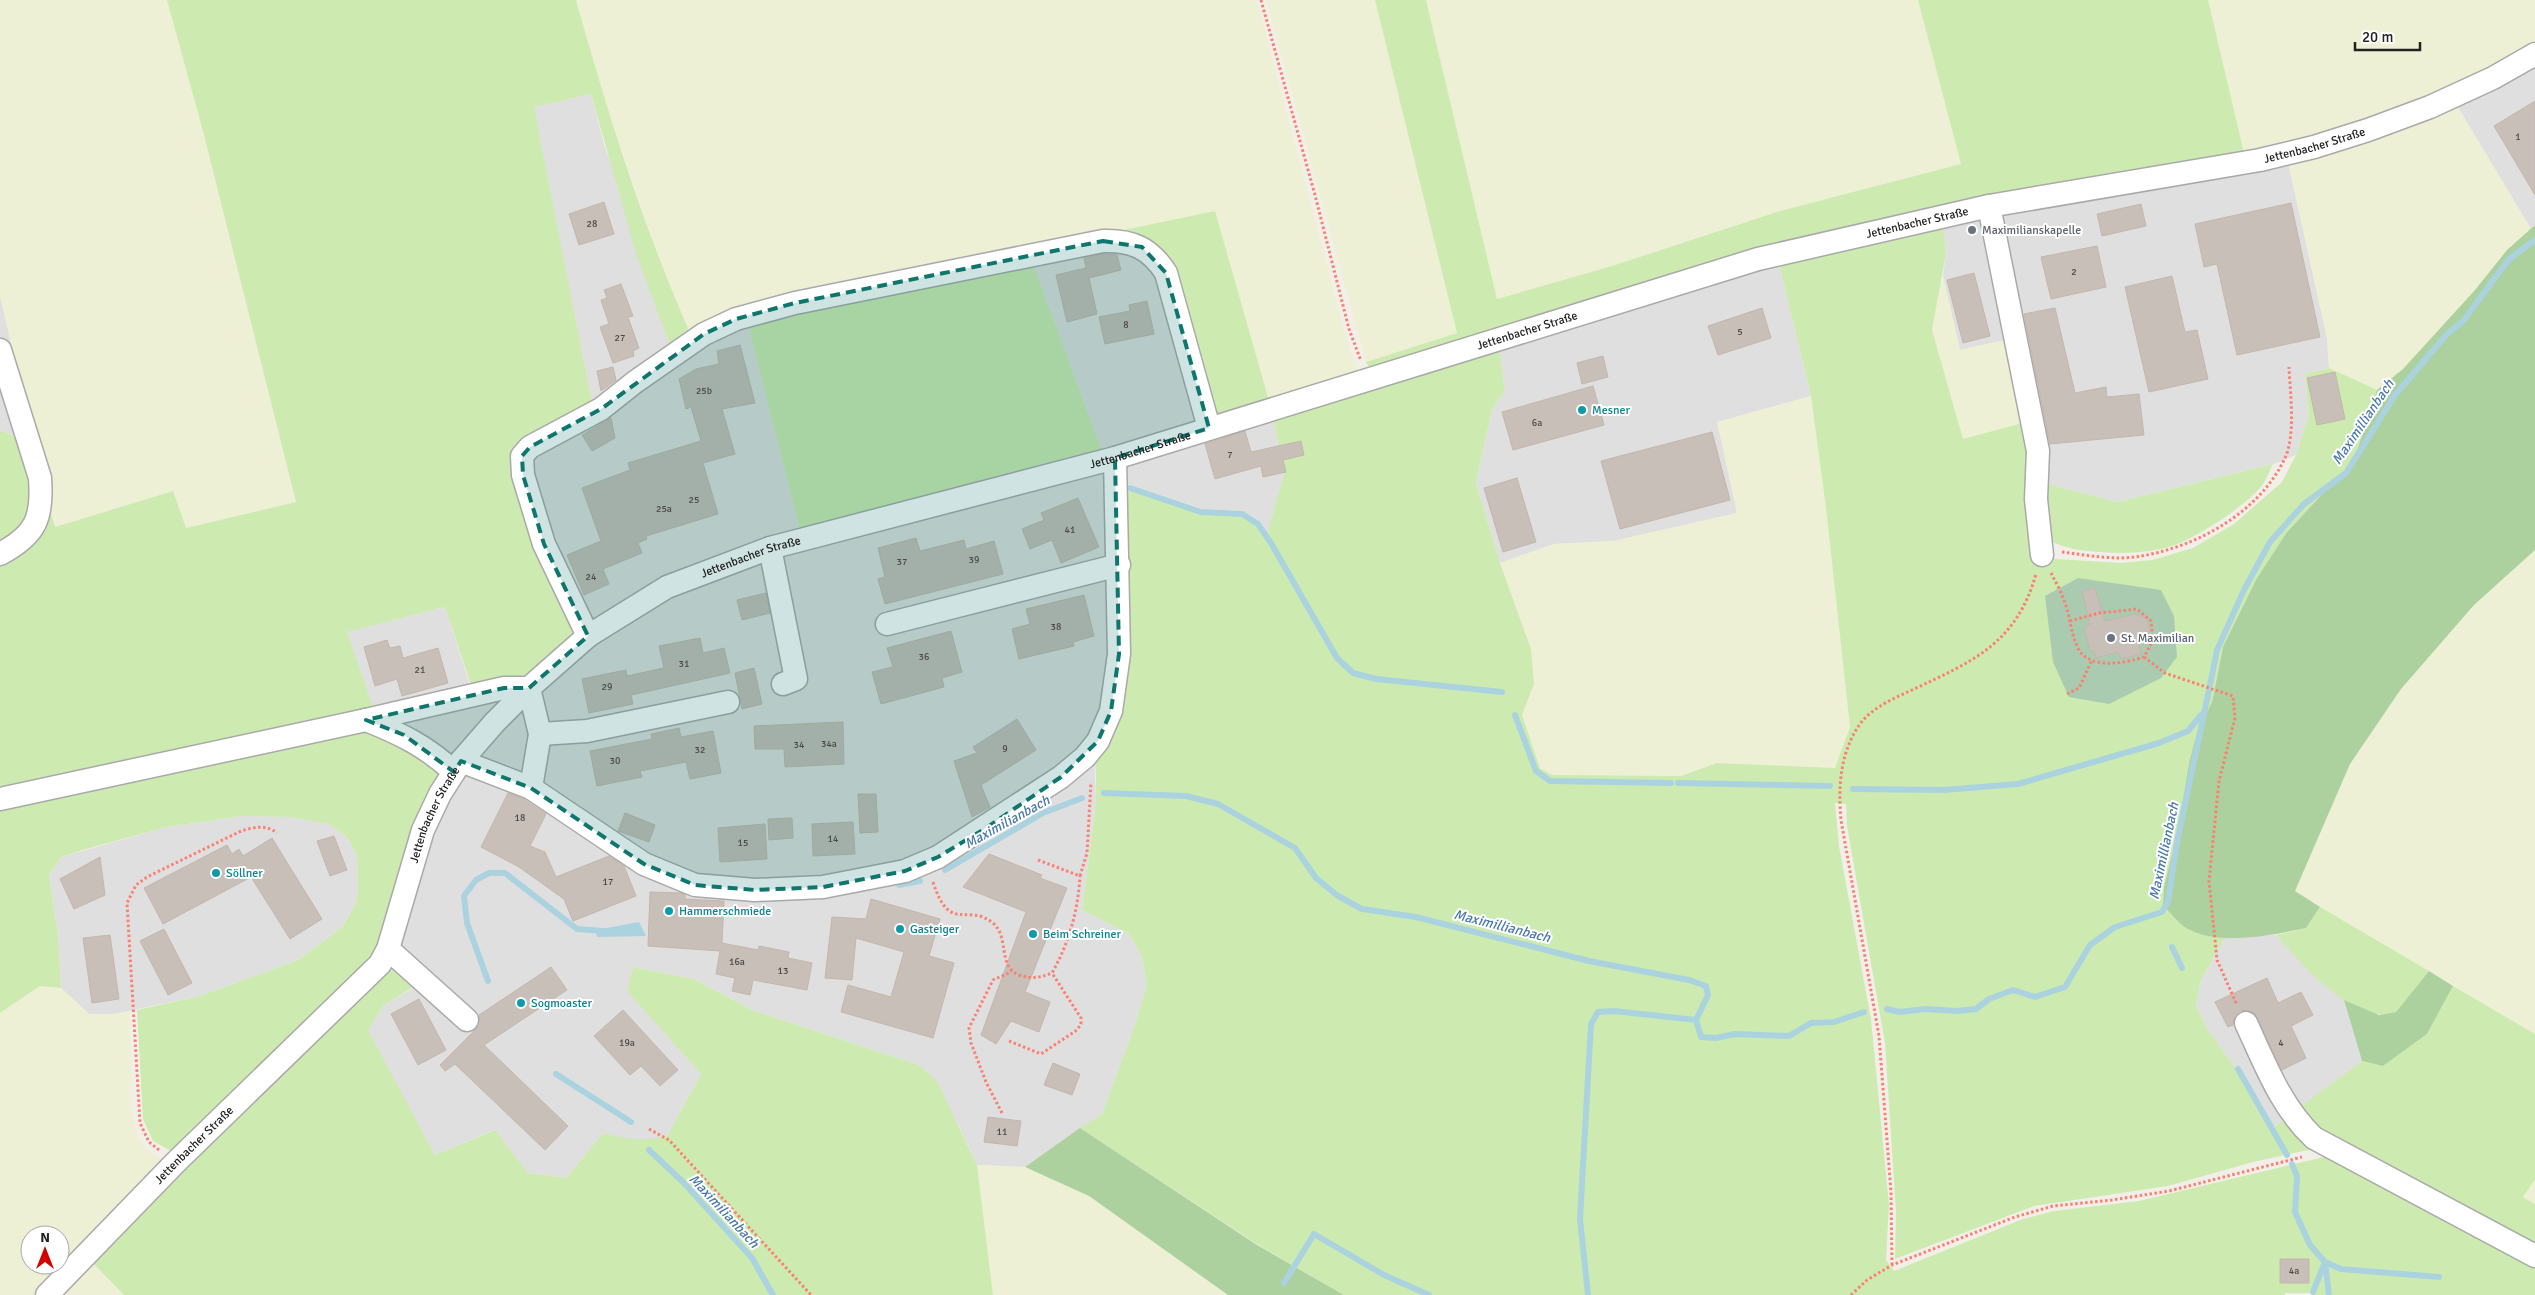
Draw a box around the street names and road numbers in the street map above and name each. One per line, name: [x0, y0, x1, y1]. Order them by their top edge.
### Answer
street label: Jettenbacher Straße: [2262, 124, 2367, 166]
street label: Jettenbacher Straße: [1864, 203, 1970, 242]
street label: Jettenbacher Straße: [1475, 308, 1579, 353]
street label: Jettenbacher Straße: [1088, 428, 1192, 472]
street label: Jettenbacher Straße: [699, 533, 802, 581]
street label: Jettenbacher Straße: [406, 764, 463, 865]
street label: Jettenbacher Straße: [151, 1103, 237, 1187]

